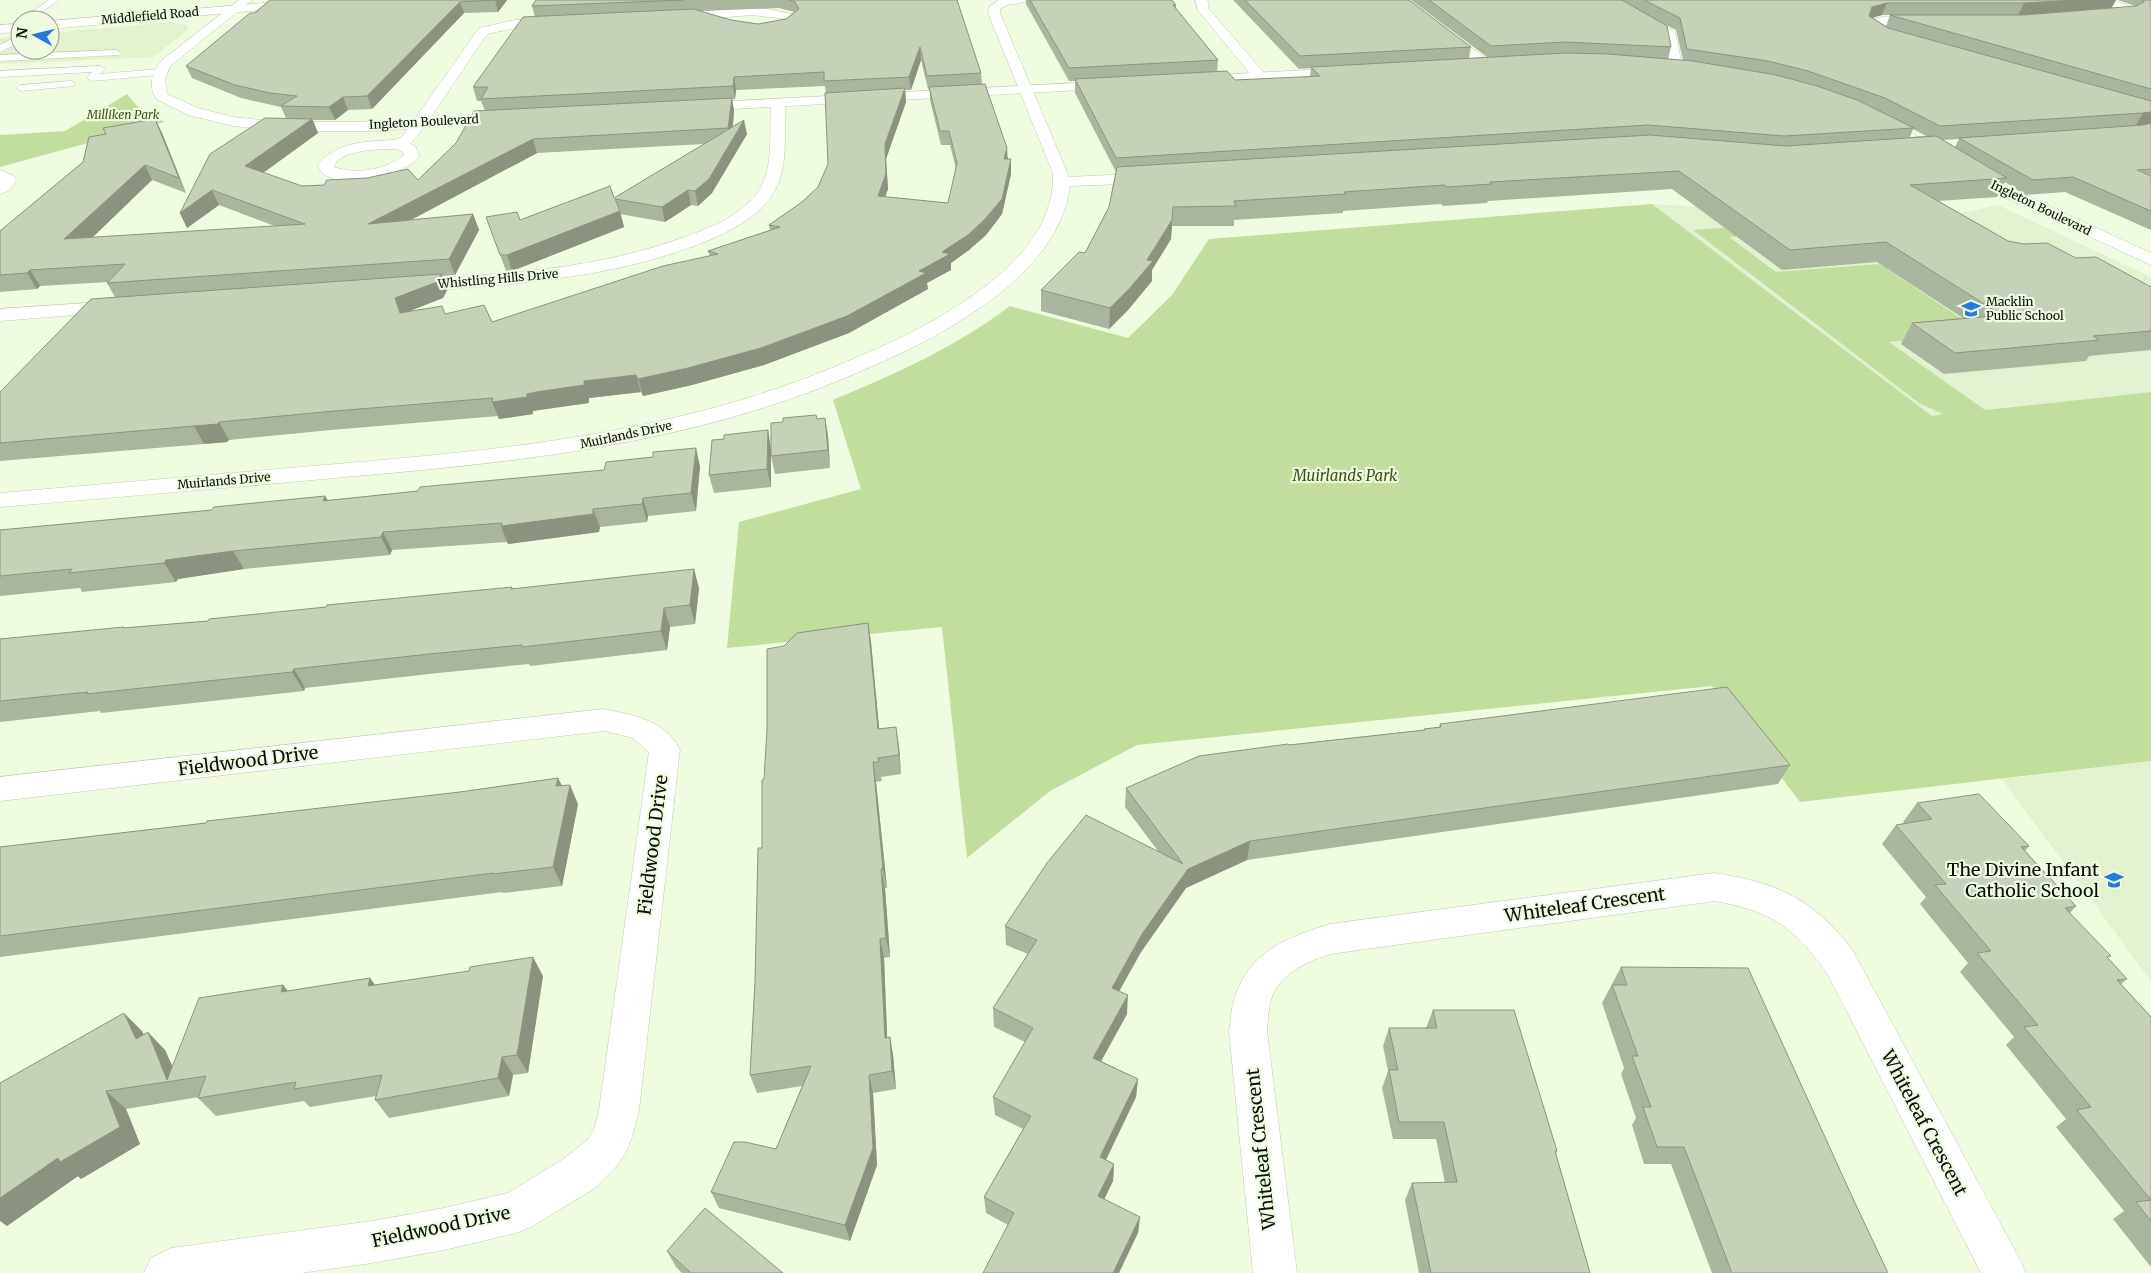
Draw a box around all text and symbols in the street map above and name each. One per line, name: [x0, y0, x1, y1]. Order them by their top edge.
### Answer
street label: Middlefield Road: [100, 4, 199, 27]
north arrow: [10, 10, 60, 60]
text: N: [12, 26, 32, 40]
park label: Milliken Park: [86, 107, 160, 122]
street label: Ingleton Boulevard: [369, 111, 479, 132]
street label: Ingleton Boulevard: [1989, 177, 2094, 238]
street label: Whistling Hills Drive: [436, 266, 559, 291]
place label: Macklin Public School: [1986, 294, 2064, 323]
school or university icon: Macklin Public School: [1960, 298, 1982, 320]
street label: Muirlands Drive: [579, 417, 673, 452]
park label: Muirlands Park: [1292, 466, 1398, 485]
street label: Muirlands Drive: [177, 469, 271, 492]
street label: Fieldwood Drive: [176, 740, 319, 781]
street label: Fieldwood Drive: [632, 773, 673, 916]
place label: The Divine Infant Catholic School: [1947, 858, 2099, 902]
school or university icon: The Divine Infant Catholic School: [2103, 869, 2125, 891]
street label: Whiteleaf Crescent: [1502, 882, 1667, 927]
street label: Whiteleaf Crescent: [1876, 1045, 1973, 1200]
street label: Whiteleaf Crescent: [1241, 1067, 1281, 1232]
street label: Fieldwood Drive: [369, 1201, 512, 1252]

